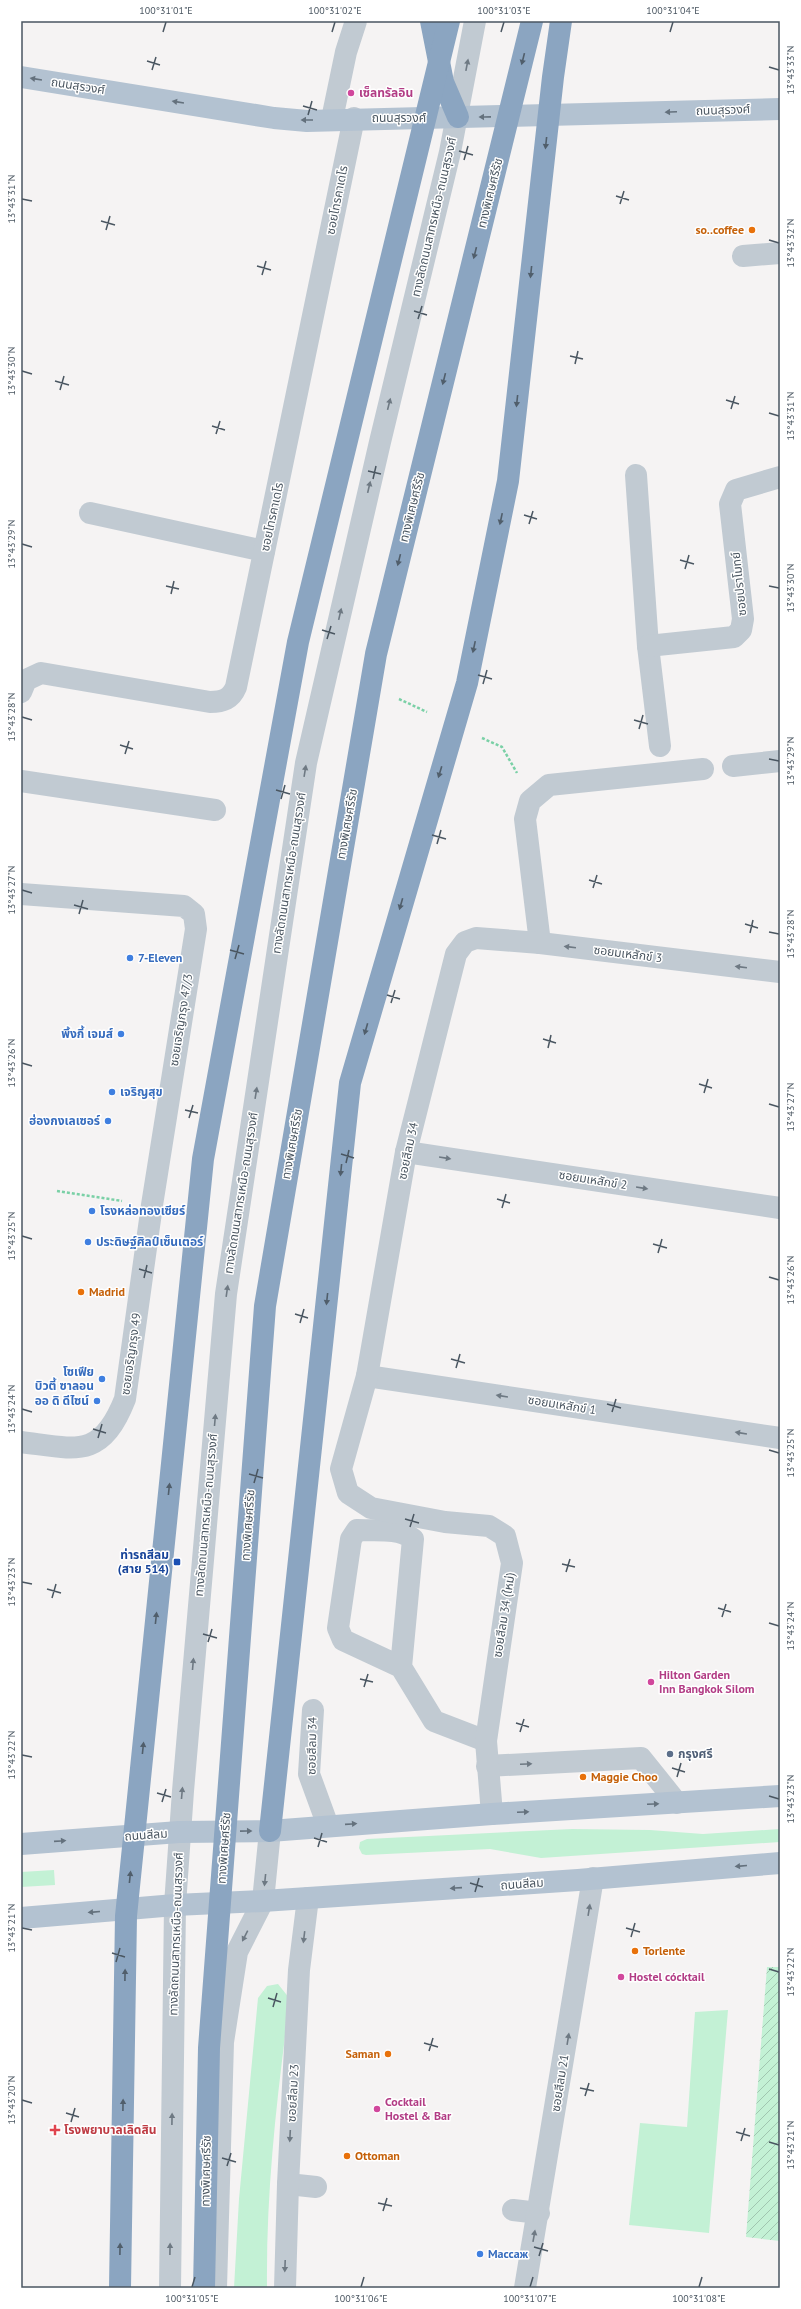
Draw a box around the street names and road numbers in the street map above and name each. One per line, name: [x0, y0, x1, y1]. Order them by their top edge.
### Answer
street label: ถนนสุรวงศ์: [50, 74, 106, 97]
street label: ถนนสุรวงศ์: [695, 101, 751, 118]
street label: ถนนสุรวงศ์: [372, 110, 426, 125]
street label: ทางลัดถนนสาทรเหนือ-ถนนสุรวงศ์: [408, 136, 459, 298]
street label: ทางพิเศษศรีรัช: [474, 156, 505, 229]
street label: ซอยโทรคาเดโร: [322, 164, 351, 236]
street label: ทางพิเศษศรีรัช: [396, 470, 427, 543]
street label: ซอยโทรคาเดโร: [257, 481, 286, 553]
street label: ซอยปราโมทย์: [728, 551, 749, 617]
street label: ทางพิเศษศรีรัช: [333, 787, 360, 860]
street label: ทางลัดถนนสาทรเหนือ-ถนนสุรวงศ์: [268, 791, 309, 955]
street label: ซอยมเหสักข์ 3: [593, 942, 663, 965]
street label: ซอยเจริญกรุง 47/3: [166, 973, 195, 1067]
street label: ทางพิเศษศรีรัช: [278, 1107, 305, 1180]
street label: ทางลัดถนนสาทรเหนือ-ถนนสุรวงศ์: [220, 1111, 261, 1275]
street label: ซอยสีลม 34: [394, 1120, 421, 1181]
street label: ซอยมเหสักข์ 2: [558, 1167, 628, 1192]
street label: ซอยเจริญกรุง 49: [117, 1312, 144, 1396]
street label: ซอยมเหสักข์ 1: [527, 1392, 597, 1417]
street label: ทางลัดถนนสาทรเหนือ-ถนนสุรวงศ์: [191, 1433, 220, 1597]
street label: ทางพิเศษศรีรัช: [238, 1489, 257, 1561]
street label: ซอยสีลม 34 (ใหม่): [489, 1571, 518, 1659]
street label: ซอยสีลม 34: [303, 1716, 320, 1775]
street label: ทางพิเศษศรีรัช: [214, 1812, 233, 1884]
street label: ถนนสีลม: [124, 1826, 168, 1843]
street label: ทางลัดถนนสาทรเหนือ-ถนนสุรวงศ์: [165, 1852, 186, 2016]
street label: ถนนสีลม: [500, 1875, 544, 1892]
street label: ซอยสีลม 21: [548, 2053, 571, 2113]
street label: ซอยสีลม 23: [283, 2064, 302, 2122]
street label: ทางพิเศษศรีรัช: [197, 2135, 214, 2207]

